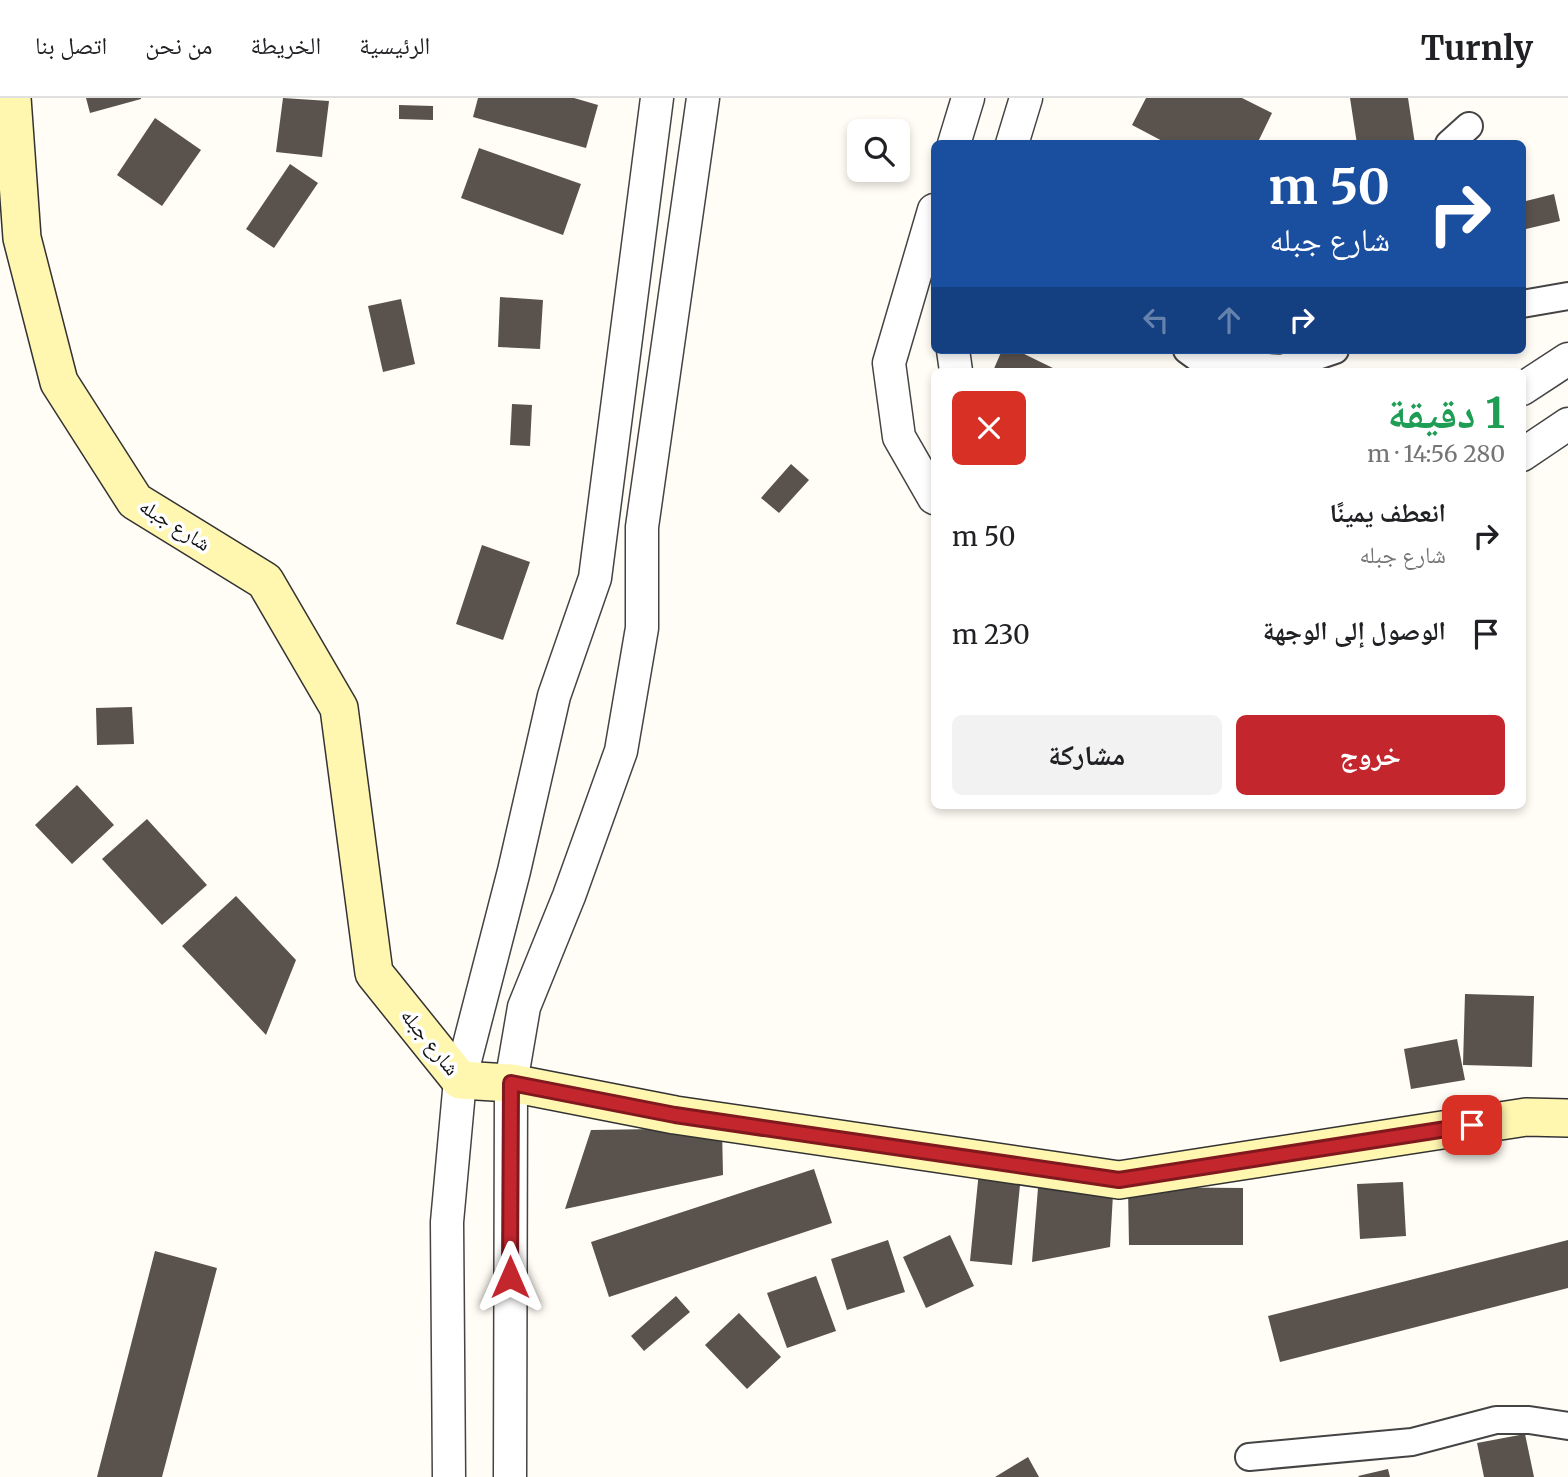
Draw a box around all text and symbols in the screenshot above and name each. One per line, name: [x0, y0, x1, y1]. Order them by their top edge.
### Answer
text: Turnly: [1421, 28, 1533, 69]
text: اتصل بنا: [35, 30, 107, 61]
text: من نحن: [145, 30, 212, 61]
text: الخريطة: [250, 30, 321, 61]
text: الرئيسية: [359, 30, 430, 61]
map controls: [847, 119, 910, 182]
button: search: [847, 119, 910, 182]
text: 50 m: [1269, 156, 1390, 217]
icon: right: [1414, 168, 1505, 259]
text: شارع جبله: [1270, 220, 1390, 260]
icon: left: [1137, 301, 1175, 339]
icon: ahead: [1210, 301, 1248, 339]
icon: right: [1283, 301, 1321, 339]
text: 1 دقيقة: [1387, 387, 1505, 439]
button: close: [952, 391, 1026, 465]
text: 280 m · 14:56: [1367, 439, 1505, 468]
street label: شارع جبله: [135, 492, 216, 557]
text: انعطف يمينًا: [1330, 496, 1446, 529]
icon: right: [1467, 517, 1505, 555]
text: 50 m: [952, 520, 1016, 553]
text: شارع جبله: [1359, 540, 1446, 569]
text: الوصول إلى الوجهة: [1263, 614, 1446, 647]
icon: arrive: [1467, 615, 1505, 653]
text: 230 m: [952, 618, 1030, 651]
button: مشاركة: [952, 715, 1222, 795]
button: خروج: [1236, 715, 1505, 795]
street label: شارع جبله: [395, 1002, 466, 1081]
pin: [1442, 1095, 1502, 1155]
icon: arrive: [1453, 1106, 1491, 1144]
position arrow: [473, 1240, 547, 1314]

